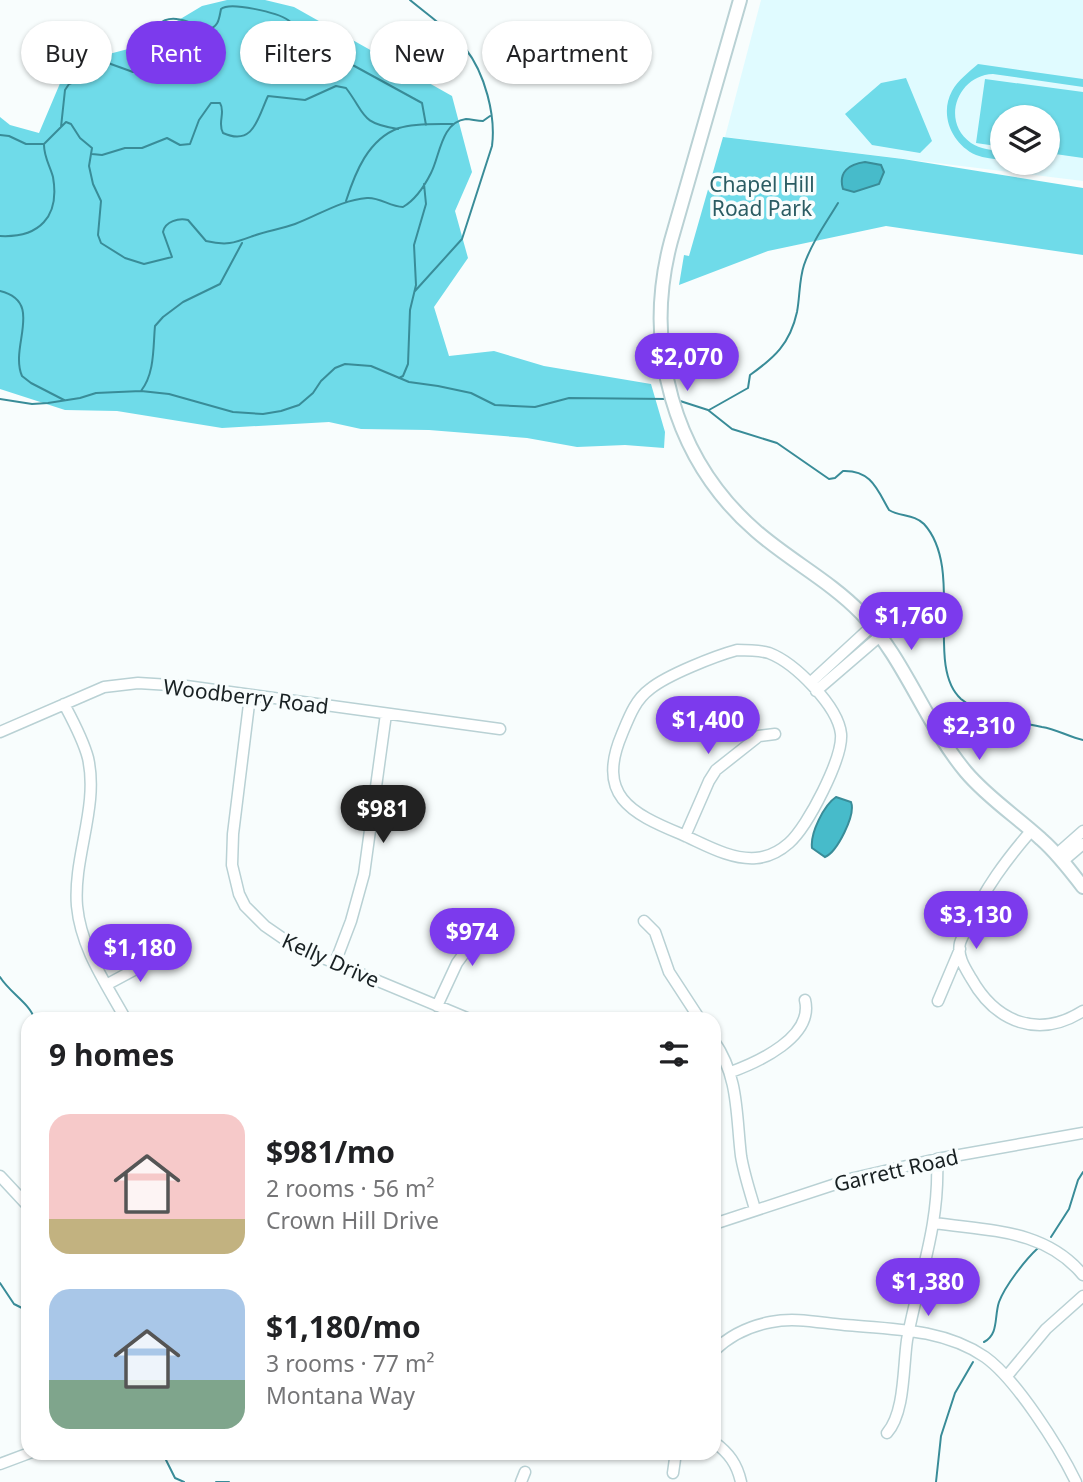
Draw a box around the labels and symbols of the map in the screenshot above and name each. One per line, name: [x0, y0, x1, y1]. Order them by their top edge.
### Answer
park label: Chapel Hill Road Park: [709, 170, 815, 222]
pin: $2,070: [630, 334, 744, 393]
pin: $1,760: [854, 592, 968, 652]
street label: Woodberry Road: [162, 672, 330, 720]
pin: $1,400: [651, 696, 765, 756]
pin: $2,310: [922, 702, 1036, 762]
pin: $981: [342, 786, 424, 845]
pin: $3,130: [919, 892, 1033, 951]
pin: $974: [431, 908, 513, 968]
pin: $1,180: [83, 925, 197, 984]
street label: Kelly Drive: [278, 926, 384, 994]
street label: Garrett Road: [831, 1142, 961, 1198]
pin: $1,380: [871, 1258, 985, 1318]

